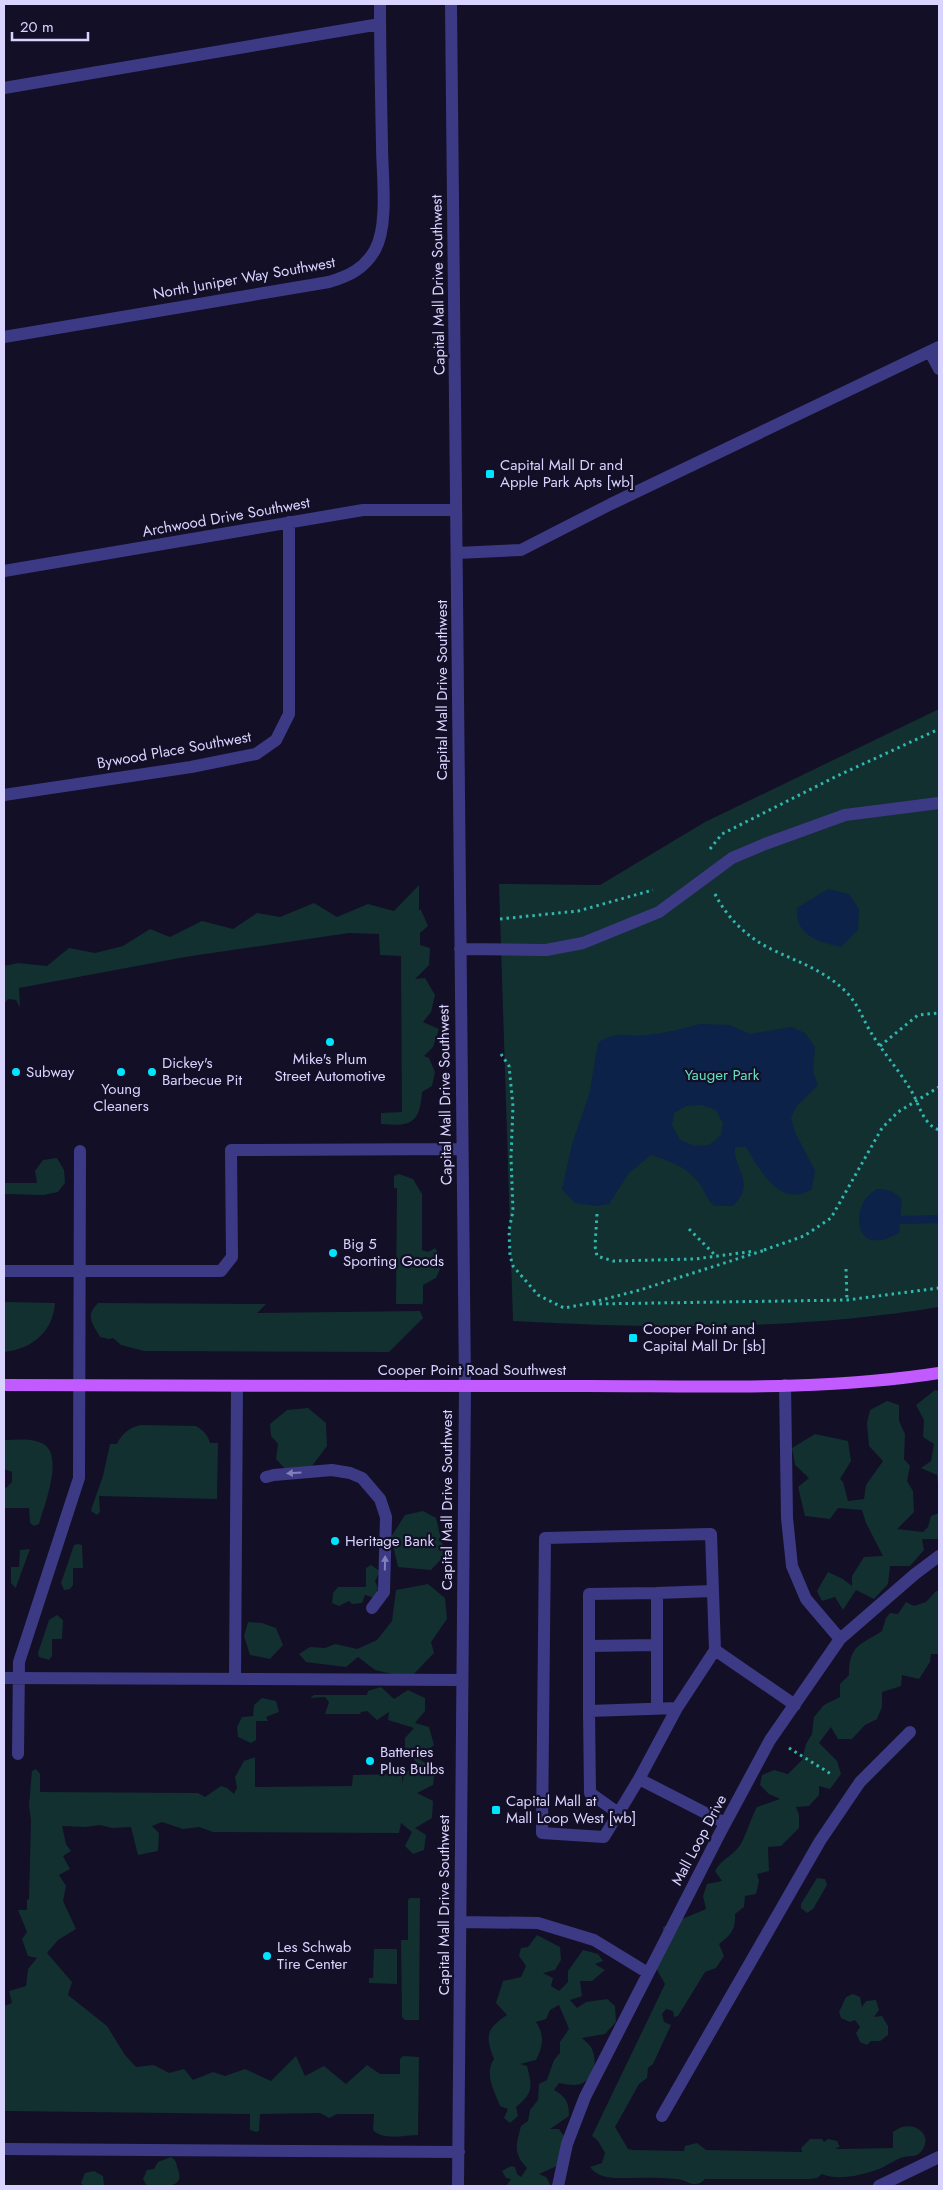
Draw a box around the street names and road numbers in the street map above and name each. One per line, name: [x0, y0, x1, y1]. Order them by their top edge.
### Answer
street label: Capital Mall Drive Southwest: [425, 194, 451, 375]
street label: North Juniper Way Southwest: [151, 251, 337, 305]
street label: Archwood Drive Southwest: [140, 491, 312, 543]
street label: Capital Mall Drive Southwest: [431, 599, 453, 780]
street label: Bywood Place Southwest: [95, 726, 253, 774]
street label: Capital Mall Drive Southwest: [432, 1004, 458, 1185]
street label: Cooper Point Road Southwest: [378, 1359, 567, 1381]
street label: Capital Mall Drive Southwest: [436, 1409, 458, 1590]
street label: Mall Loop Drive: [666, 1790, 732, 1889]
street label: Capital Mall Drive Southwest: [433, 1814, 455, 1995]

